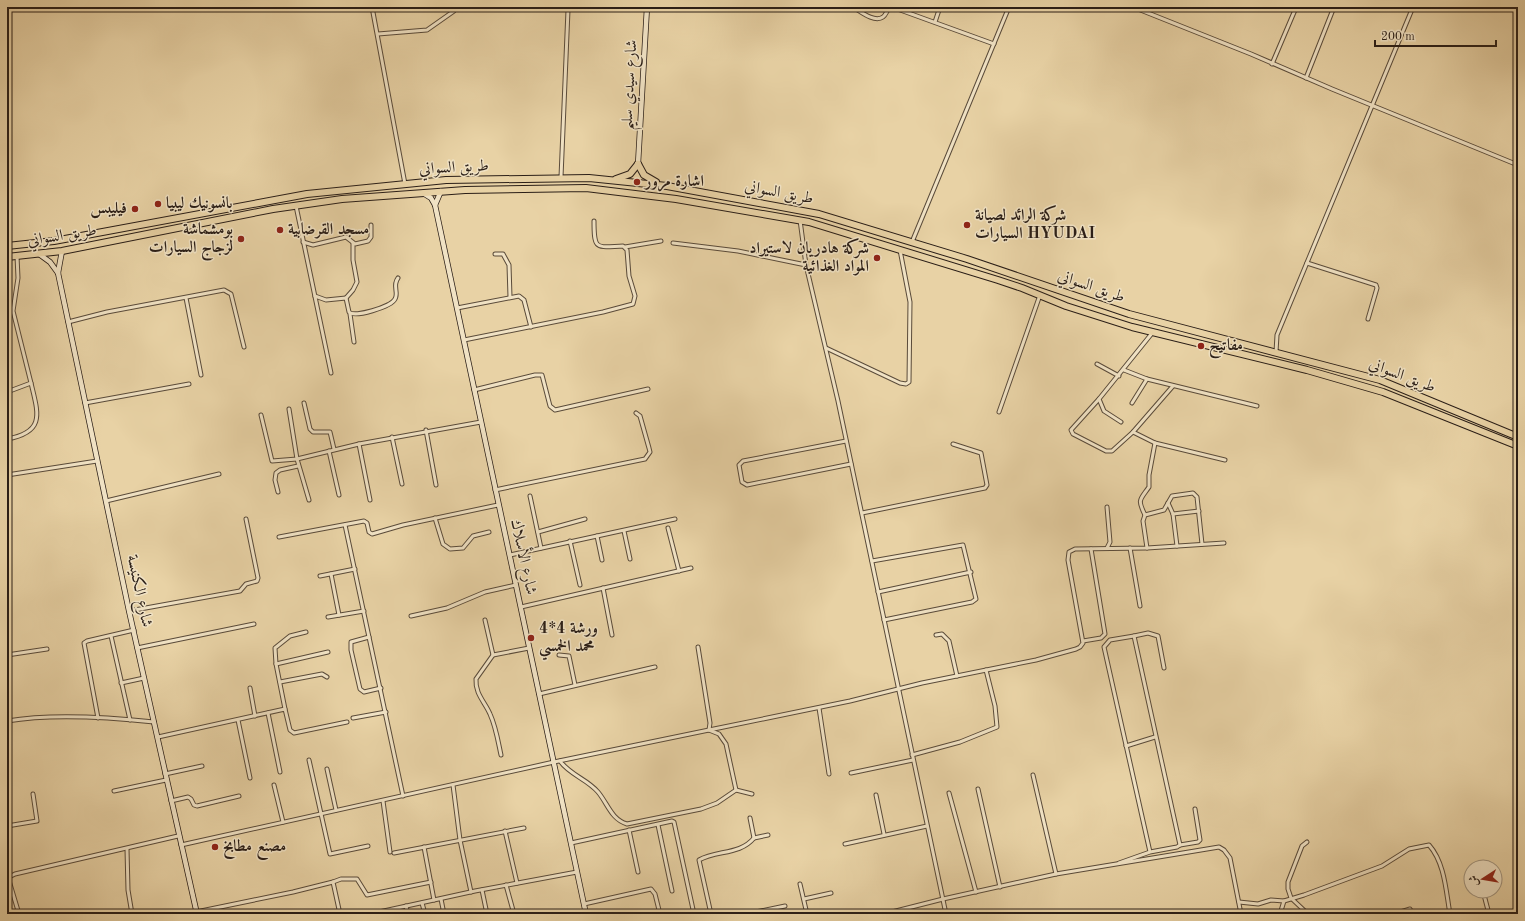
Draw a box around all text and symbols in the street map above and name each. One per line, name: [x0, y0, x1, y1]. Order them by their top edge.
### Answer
scale bar: [1375, 22, 1496, 48]
text: 200 m: [1381, 31, 1415, 43]
street label: شارع سيدي سليم: [620, 39, 647, 131]
street label: طريق السواني: [419, 158, 489, 181]
place label: اشارة مرور: [643, 173, 704, 192]
marker: اشارة مرور: [632, 177, 642, 187]
street label: طريق السواني: [743, 178, 815, 210]
place label: بانسونيك ليبيا: [166, 195, 232, 213]
marker: بانسونيك ليبيا: [153, 199, 163, 209]
place label: فيليبس: [90, 201, 127, 219]
marker: فيليبس: [130, 204, 140, 214]
place label: شركة الرائد لصيانة السيارات HYUDAI: [975, 205, 1095, 242]
marker: شركة الرائد لصيانة السيارات HYUDAI: [962, 220, 972, 230]
place label: بومشماشة لزجاج السيارات: [149, 221, 233, 261]
place label: مسجد القرضابية: [288, 221, 369, 239]
street label: طريق السواني: [26, 223, 98, 252]
marker: مسجد القرضابية: [275, 225, 285, 235]
marker: بومشماشة لزجاج السيارات: [236, 234, 246, 244]
place label: شركة هادريان لاستيراد المواد الغذائية: [749, 238, 869, 276]
marker: شركة هادريان لاستيراد المواد الغذائية: [872, 253, 882, 263]
street label: طريق السواني: [1054, 268, 1127, 309]
place label: مفاتيح: [1209, 337, 1243, 359]
marker: مفاتيح: [1196, 341, 1206, 351]
street label: طريق السواني: [1365, 356, 1437, 399]
street label: شارع الأسلاك: [503, 517, 544, 597]
street label: شارع الكنيسة: [120, 553, 156, 630]
place label: 4*4 ورشة محمد الخمسي: [539, 621, 598, 661]
marker: 4*4 ورشة محمد الخمسي: [526, 633, 536, 643]
place label: مصنع مطابخ: [223, 838, 286, 861]
marker: مصنع مطابخ: [210, 842, 220, 852]
north arrow: [1463, 859, 1503, 899]
text: ش: [1468, 874, 1481, 887]

